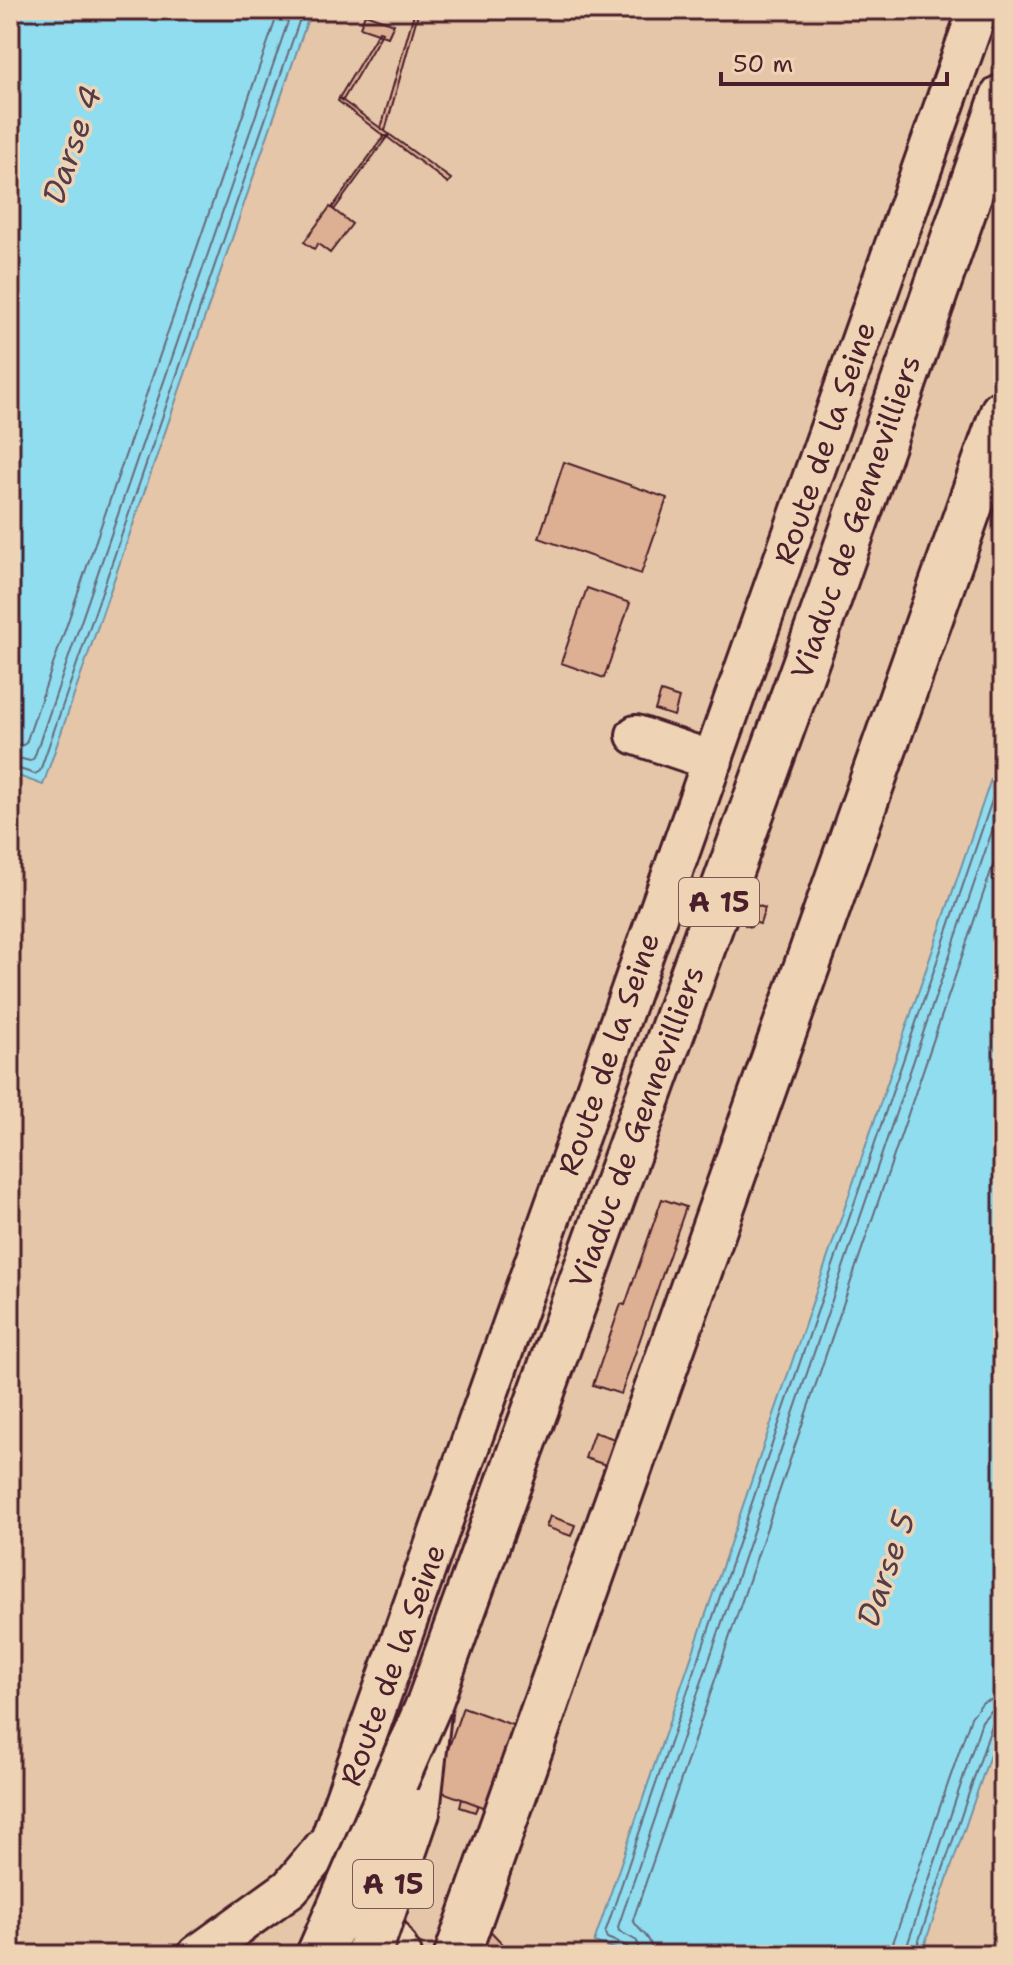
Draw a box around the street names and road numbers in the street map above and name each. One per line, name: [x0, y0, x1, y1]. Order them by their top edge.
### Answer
street label: Route de la Seine: [764, 316, 885, 570]
street label: Viaduc de Gennevilliers: [781, 349, 930, 684]
road number: A 15: [679, 878, 759, 926]
street label: Route de la Seine: [548, 927, 669, 1181]
street label: Viaduc de Gennevilliers: [559, 960, 714, 1294]
street label: Route de la Seine: [330, 1538, 455, 1791]
road number: A 15: [353, 1860, 433, 1908]

